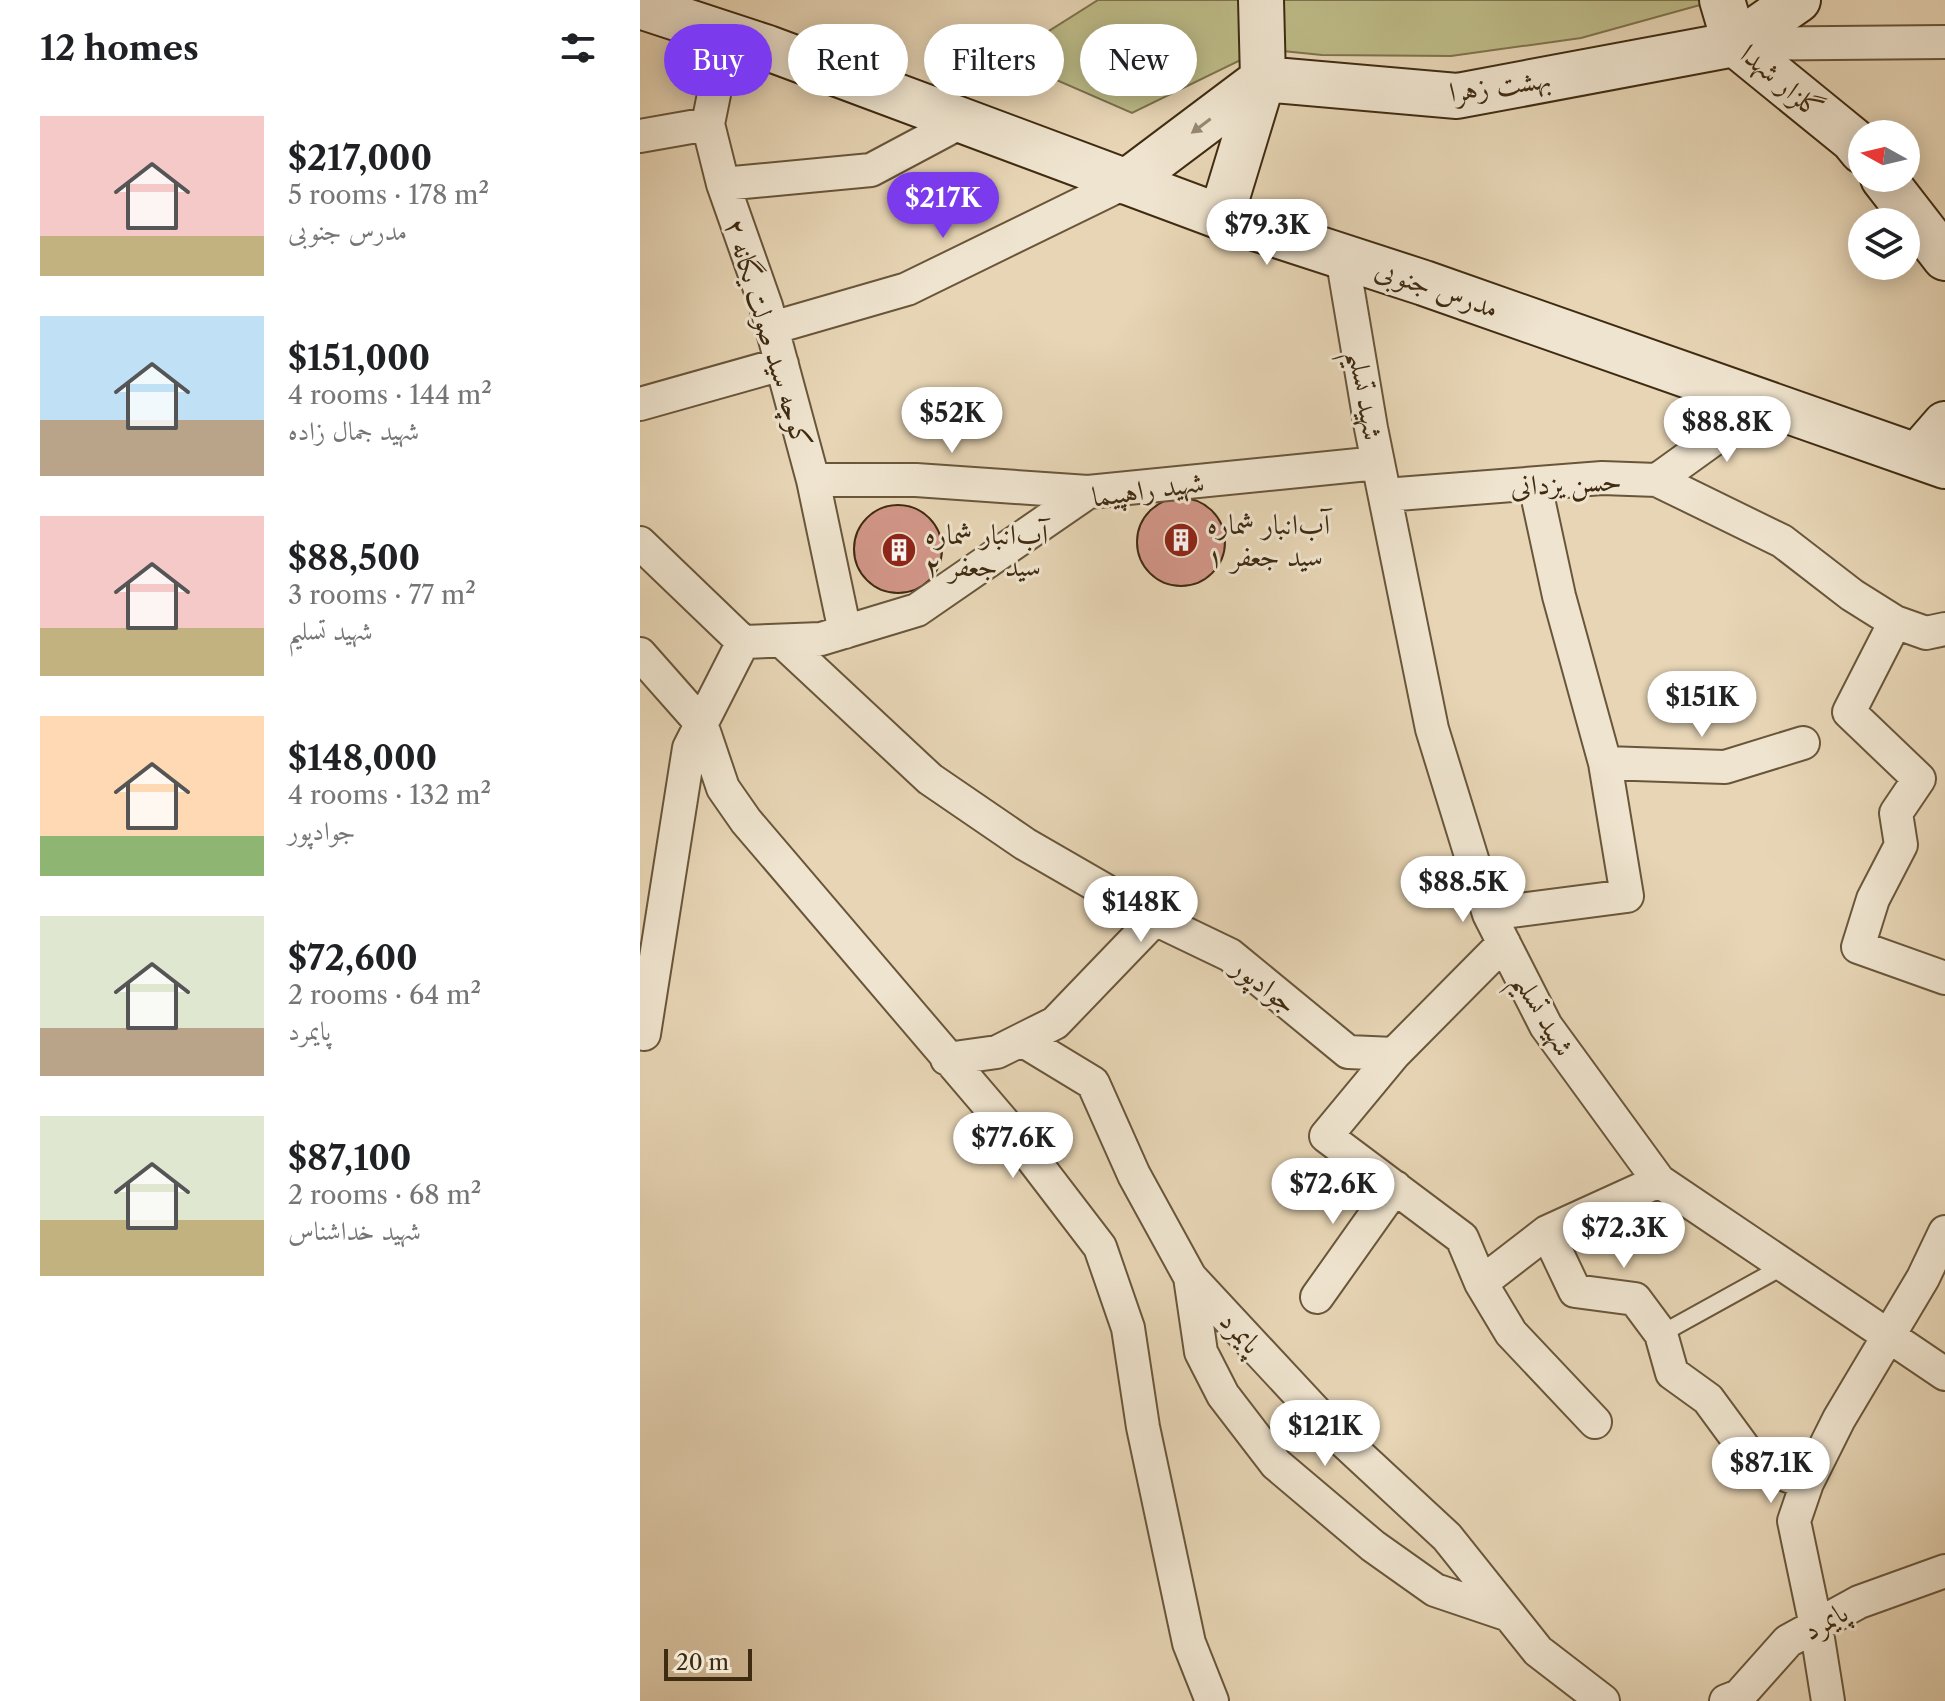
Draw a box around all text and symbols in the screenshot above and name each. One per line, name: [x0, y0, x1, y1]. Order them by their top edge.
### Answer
chip: Buy: [664, 24, 772, 96]
chip: Rent: [788, 24, 908, 96]
chip: Filters: [924, 24, 1064, 96]
chip: New: [1080, 24, 1197, 96]
icon: filters: [556, 26, 600, 70]
text: 12 homes: [40, 27, 199, 69]
street label: گلزار شهدا: [1732, 37, 1830, 127]
street label: بهشت زهرا: [1447, 61, 1553, 111]
one-way arrow: [1190, 118, 1212, 134]
north arrow: [1848, 120, 1920, 192]
map controls: [1848, 120, 1920, 280]
text: $217,000: [288, 137, 432, 179]
icon: home: [104, 148, 200, 244]
pin: $217K: [887, 172, 999, 240]
text: 5 rooms · 178 m²: [288, 179, 489, 211]
text: $217K: [905, 182, 981, 214]
pin: $79.3K: [1202, 199, 1332, 267]
button: layers: [1848, 208, 1920, 280]
text: $79.3K: [1224, 209, 1310, 241]
street label: کوچه سید صولت یگانه ۲: [715, 214, 820, 453]
text: مدرس جنوبی: [288, 215, 407, 247]
street label: مدرس جنوبی: [1370, 251, 1503, 328]
text: $151,000: [288, 337, 430, 379]
street label: شهید تسلیم: [1331, 347, 1391, 445]
icon: home: [104, 348, 200, 444]
text: 4 rooms · 144 m²: [288, 379, 492, 411]
pin: $52K: [905, 387, 999, 455]
pin: $88.8K: [1662, 396, 1792, 464]
text: $52K: [919, 397, 985, 429]
text: $88.8K: [1682, 406, 1772, 438]
text: شهید جمال زاده: [288, 415, 419, 447]
street label: حسن یزدانی: [1509, 463, 1623, 505]
street label: شهید راهپیما: [1090, 464, 1207, 516]
place label: آب‌انبار شماره ۱ سید جعفر: [1207, 507, 1333, 574]
place label: آب‌انبار شماره ۲ سید جعفر: [925, 517, 1051, 584]
building icon: آب‌انبار شماره ۱ سید جعفر: [1162, 521, 1200, 559]
building icon: آب‌انبار شماره ۲ سید جعفر: [880, 531, 918, 569]
text: $88,500: [288, 537, 420, 579]
icon: home: [104, 548, 200, 644]
text: 3 rooms · 77 m²: [288, 579, 476, 611]
text: شهید تسلیم: [288, 615, 373, 647]
pin: $151K: [1646, 671, 1758, 739]
text: $151K: [1665, 681, 1739, 713]
text: $148,000: [288, 737, 437, 779]
icon: home: [104, 748, 200, 844]
text: 4 rooms · 132 m²: [288, 779, 491, 811]
text: جوادپور: [288, 815, 356, 847]
pin: $88.5K: [1398, 856, 1528, 924]
text: $88.5K: [1419, 866, 1507, 898]
pin: $148K: [1085, 876, 1197, 944]
text: $148K: [1102, 886, 1180, 918]
text: $72,600: [288, 937, 418, 979]
street label: جوادپور: [1221, 947, 1304, 1024]
icon: home: [104, 948, 200, 1044]
street label: شهید تسلیم: [1497, 966, 1582, 1067]
text: 2 rooms · 64 m²: [288, 979, 481, 1011]
text: پایمرد: [288, 1015, 331, 1047]
pin: $77.6K: [948, 1112, 1078, 1180]
text: $77.6K: [971, 1122, 1055, 1154]
text: $87,100: [288, 1137, 411, 1179]
icon: home: [104, 1148, 200, 1244]
pin: $72.6K: [1268, 1158, 1398, 1226]
text: $72.6K: [1290, 1168, 1376, 1200]
text: 2 rooms · 68 m²: [288, 1179, 481, 1211]
pin: $72.3K: [1559, 1202, 1689, 1270]
text: $72.3K: [1581, 1212, 1667, 1244]
text: شهید خداشناس: [288, 1215, 421, 1247]
street label: پایمرد: [1210, 1304, 1270, 1364]
pin: $121K: [1269, 1400, 1381, 1468]
text: $121K: [1288, 1410, 1362, 1442]
pin: $87.1K: [1706, 1437, 1836, 1505]
text: $87.1K: [1730, 1447, 1812, 1479]
street label: پایمرد: [1797, 1594, 1857, 1651]
scale bar: [664, 1645, 752, 1681]
text: 20 m: [676, 1649, 729, 1676]

